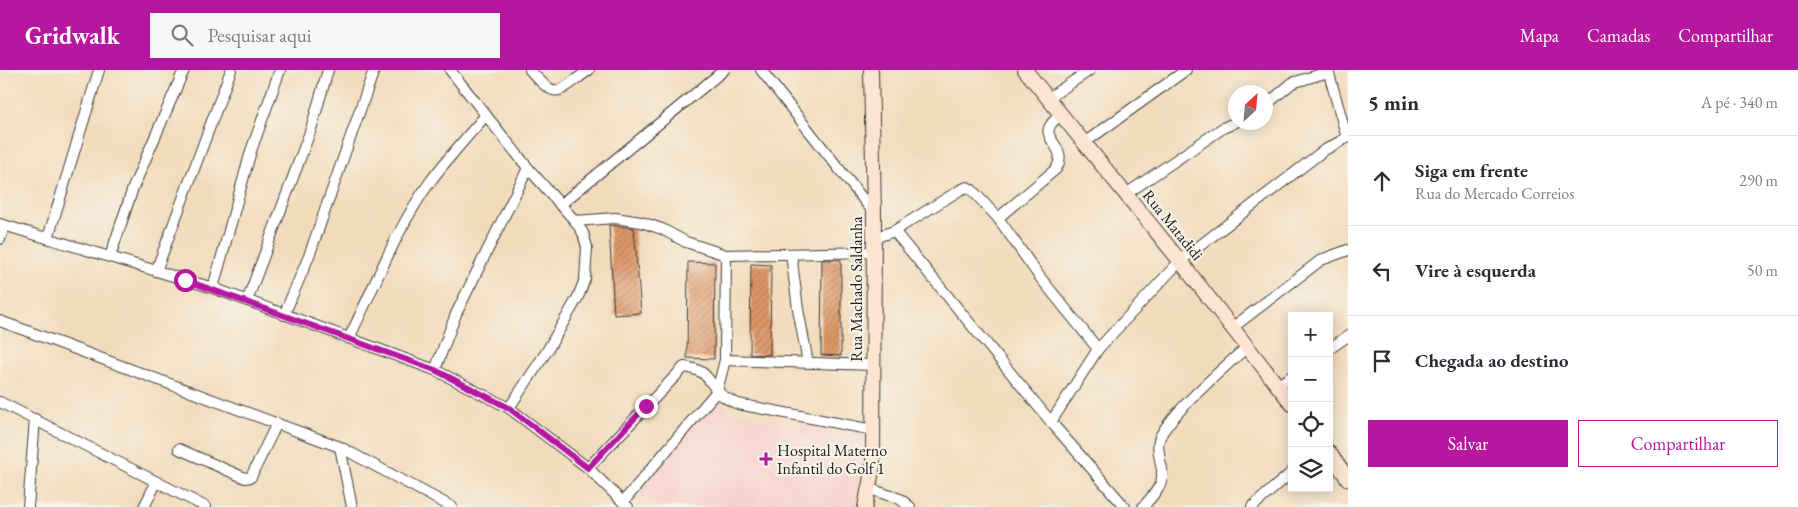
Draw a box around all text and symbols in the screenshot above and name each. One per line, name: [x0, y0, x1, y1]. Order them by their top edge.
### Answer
search box: [150, 13, 500, 58]
text: Gridwalk: [25, 20, 120, 51]
icon: search: [168, 21, 196, 49]
text: Pesquisar aqui: [208, 23, 312, 48]
text: Mapa: [1520, 24, 1559, 47]
text: Camadas: [1587, 24, 1650, 47]
text: Compartilhar: [1678, 24, 1773, 47]
north arrow: [1228, 85, 1273, 130]
text: 5 min: [1368, 89, 1419, 116]
text: A pé · 340 m: [1701, 92, 1778, 113]
text: Siga em frente: [1415, 158, 1528, 183]
icon: ahead: [1368, 167, 1396, 195]
text: 290 m: [1739, 170, 1778, 191]
text: Rua do Mercado Correios: [1415, 183, 1574, 204]
street label: Rua Matadidi: [1138, 185, 1208, 265]
street label: Rua Machado Saldanha: [846, 216, 867, 362]
icon: left: [1368, 257, 1396, 285]
text: Vire à esquerda: [1415, 258, 1536, 283]
text: 50 m: [1747, 260, 1778, 281]
route start: [174, 269, 197, 292]
map controls: [1288, 312, 1333, 492]
button: +: [1288, 312, 1333, 357]
icon: arrive: [1368, 347, 1396, 375]
text: Chegada ao destino: [1415, 348, 1569, 373]
button: −: [1288, 357, 1333, 402]
route end: [635, 395, 658, 418]
button: locate: [1288, 402, 1333, 447]
button: Salvar: [1368, 420, 1568, 467]
button: Compartilhar: [1578, 420, 1778, 467]
place label: Hospital Materno Infantil do Golf 1: [777, 440, 887, 479]
button: layers: [1288, 447, 1333, 492]
marker: Hospital Materno Infantil do Golf 1: [759, 452, 773, 466]

